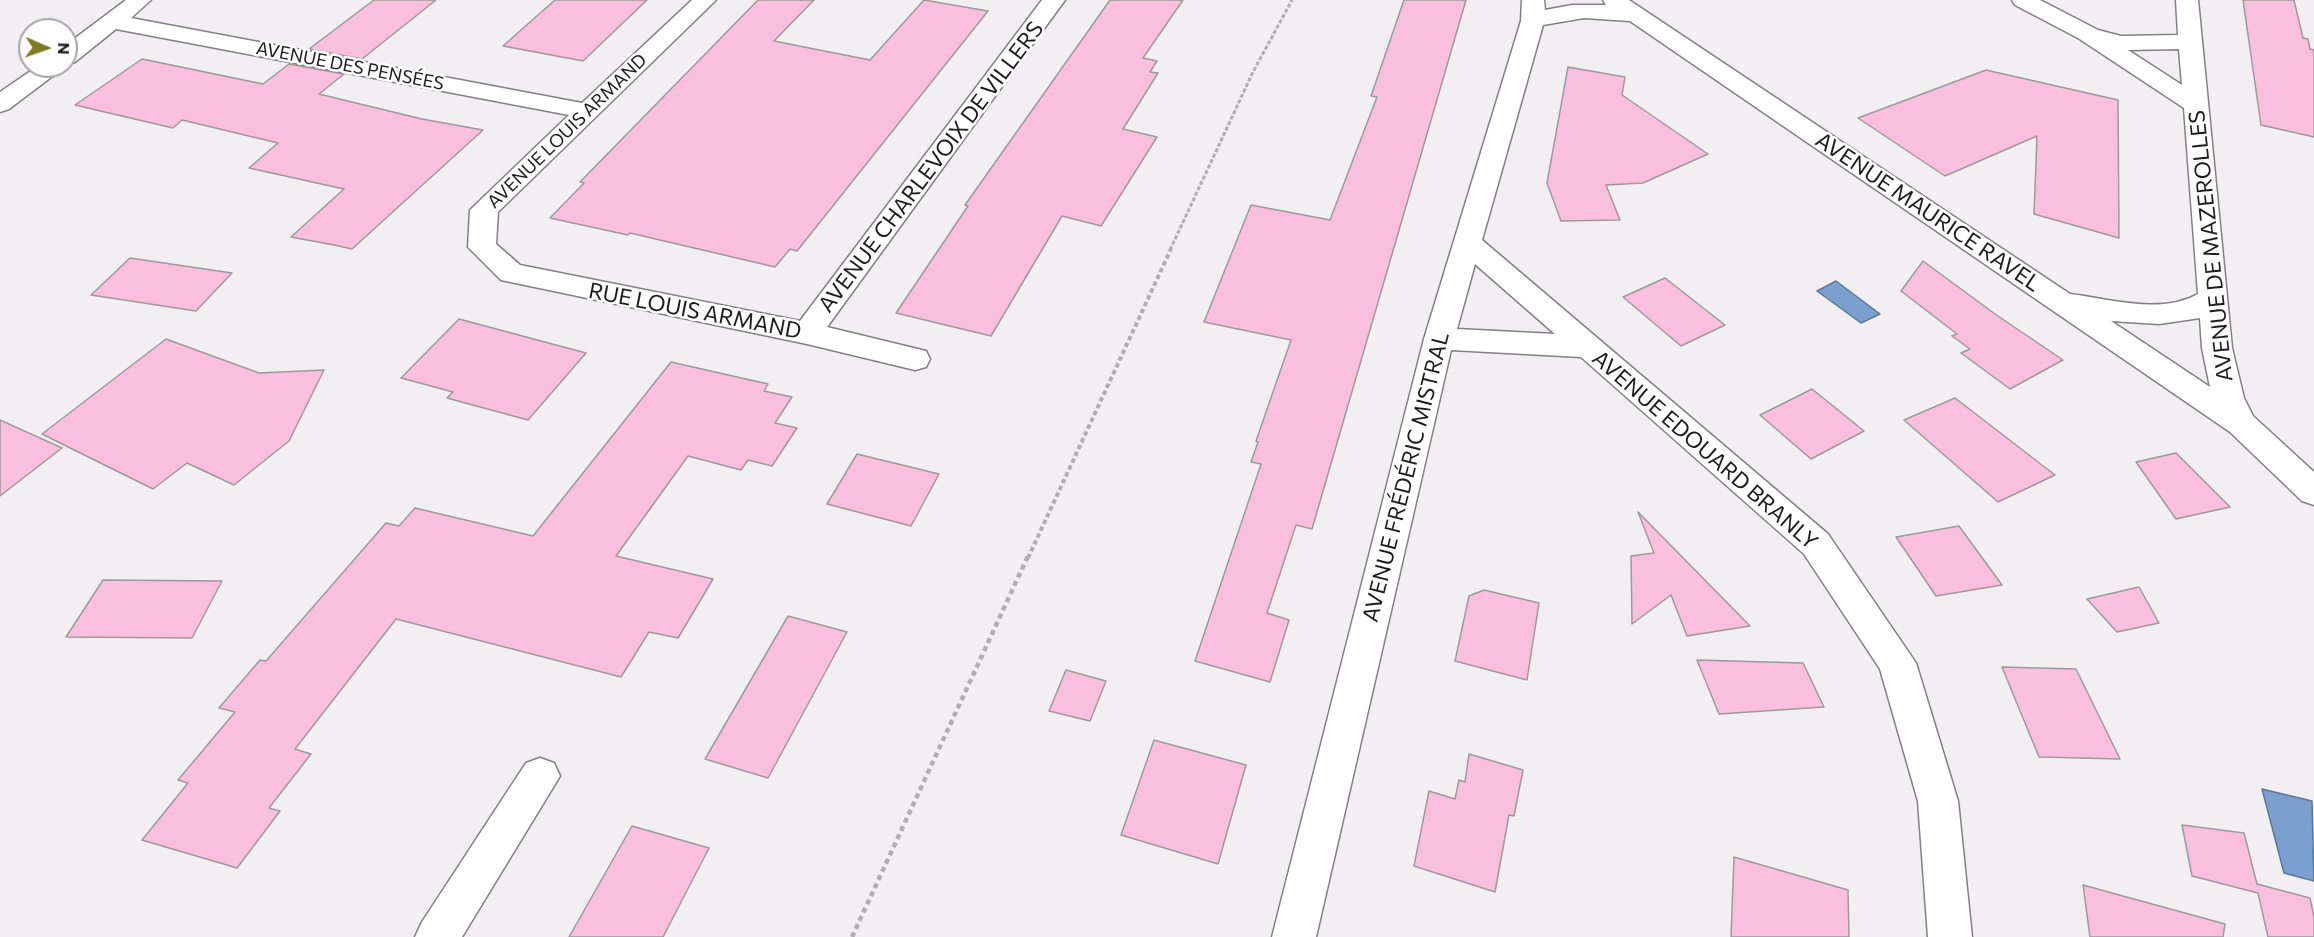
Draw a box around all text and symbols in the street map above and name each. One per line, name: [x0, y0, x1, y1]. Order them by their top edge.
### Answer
street label: AVENUE CHARLEVOIX DE VILLERS: [813, 16, 1049, 318]
north arrow: [18, 18, 78, 78]
street label: AVENUE DES PENSÉES: [254, 37, 446, 95]
text: N: [55, 42, 74, 55]
street label: AVENUE LOUIS ARMAND: [483, 49, 651, 213]
street label: AVENUE DE MAZEROLLES: [2184, 109, 2238, 383]
street label: AVENUE MAURICE RAVEL: [1811, 127, 2045, 297]
street label: RUE LOUIS ARMAND: [586, 277, 804, 345]
street label: AVENUE FRÉDÉRIC MISTRAL: [1357, 329, 1455, 625]
street label: AVENUE EDOUARD BRANLY: [1587, 345, 1823, 555]

